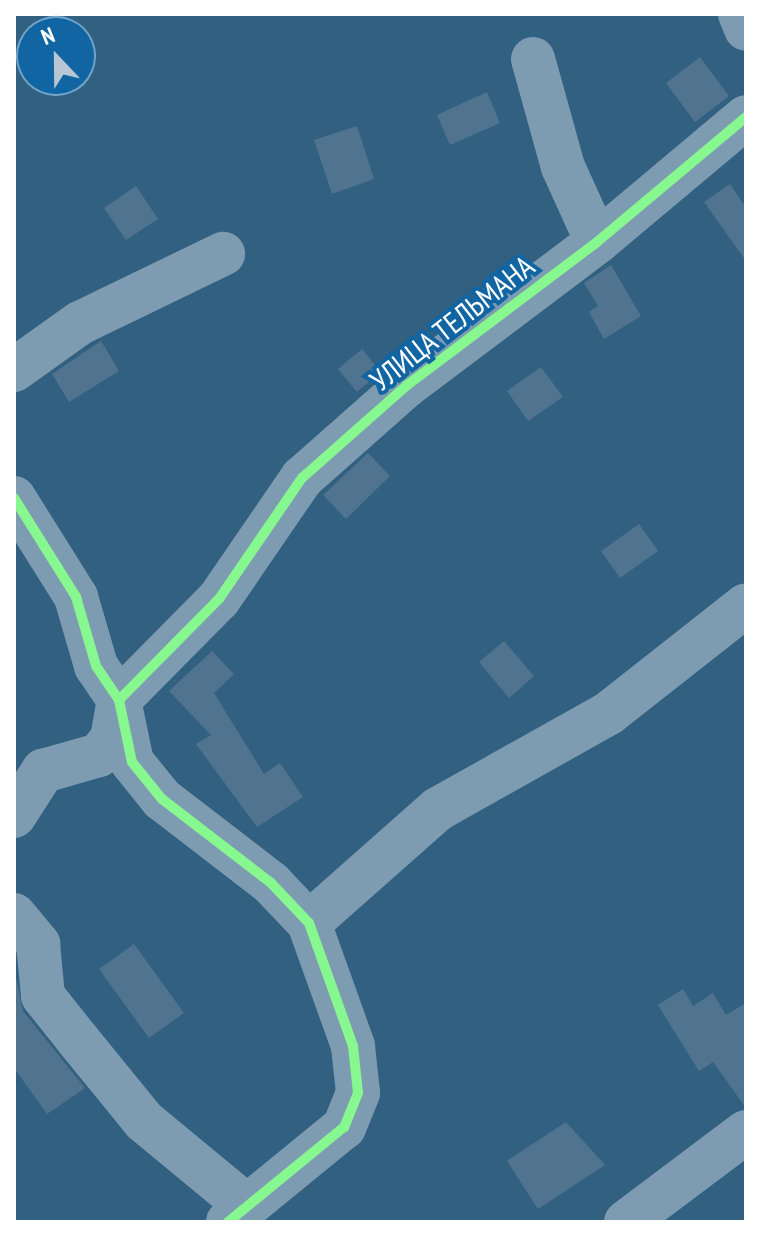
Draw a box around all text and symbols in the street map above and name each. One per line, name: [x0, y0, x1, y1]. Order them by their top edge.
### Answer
north arrow: [16, 16, 96, 96]
text: N: [37, 20, 59, 51]
street label: УЛИЦА ТЕЛЬМАНА: [362, 247, 542, 399]

